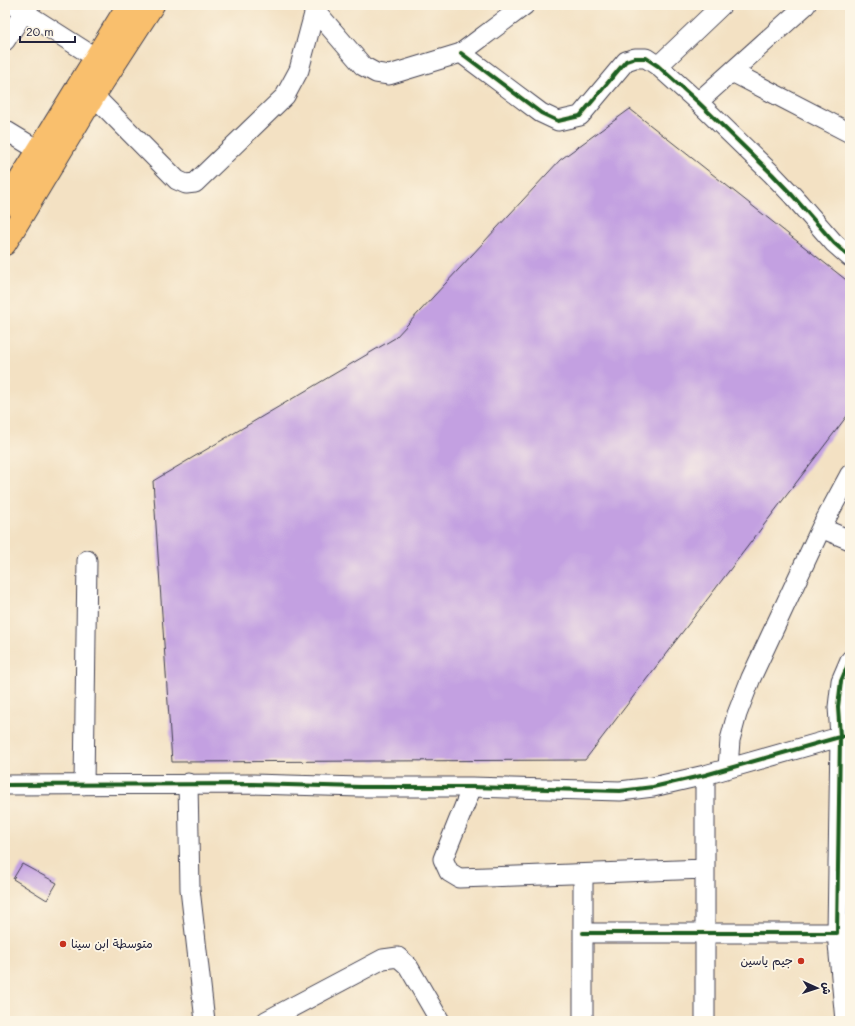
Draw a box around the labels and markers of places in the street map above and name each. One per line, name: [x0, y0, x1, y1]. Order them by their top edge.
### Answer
place label: متوسطة ابن سينا: [71, 935, 153, 952]
marker: متوسطة ابن سينا: [58, 939, 68, 949]
place label: جيم ياسين: [740, 952, 793, 970]
marker: جيم ياسين: [796, 956, 806, 966]

